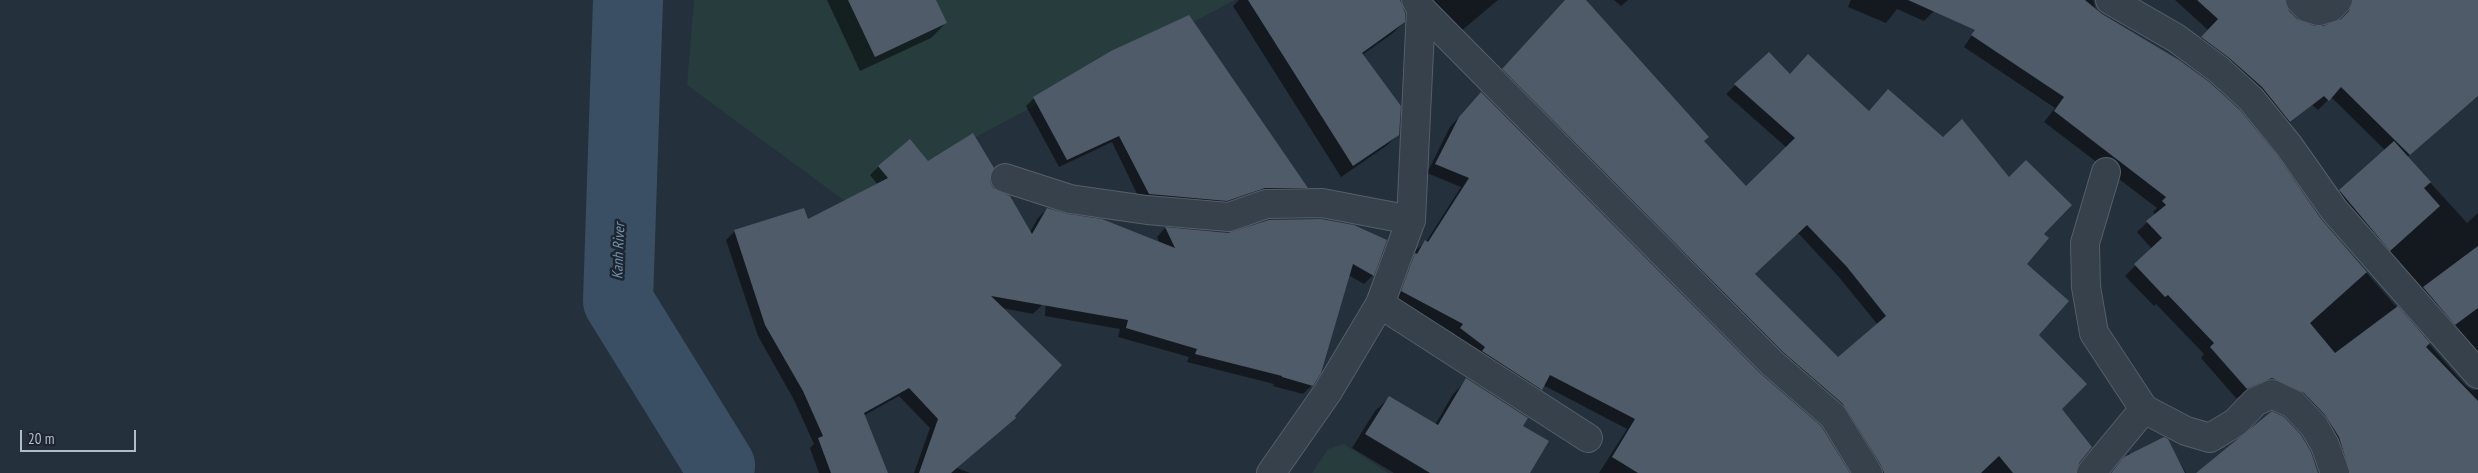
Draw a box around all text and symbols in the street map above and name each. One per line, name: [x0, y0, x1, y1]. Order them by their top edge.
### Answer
water label: Kanh River: [609, 223, 629, 279]
scale bar: [22, 420, 139, 452]
text: 20 m: [28, 429, 54, 448]

